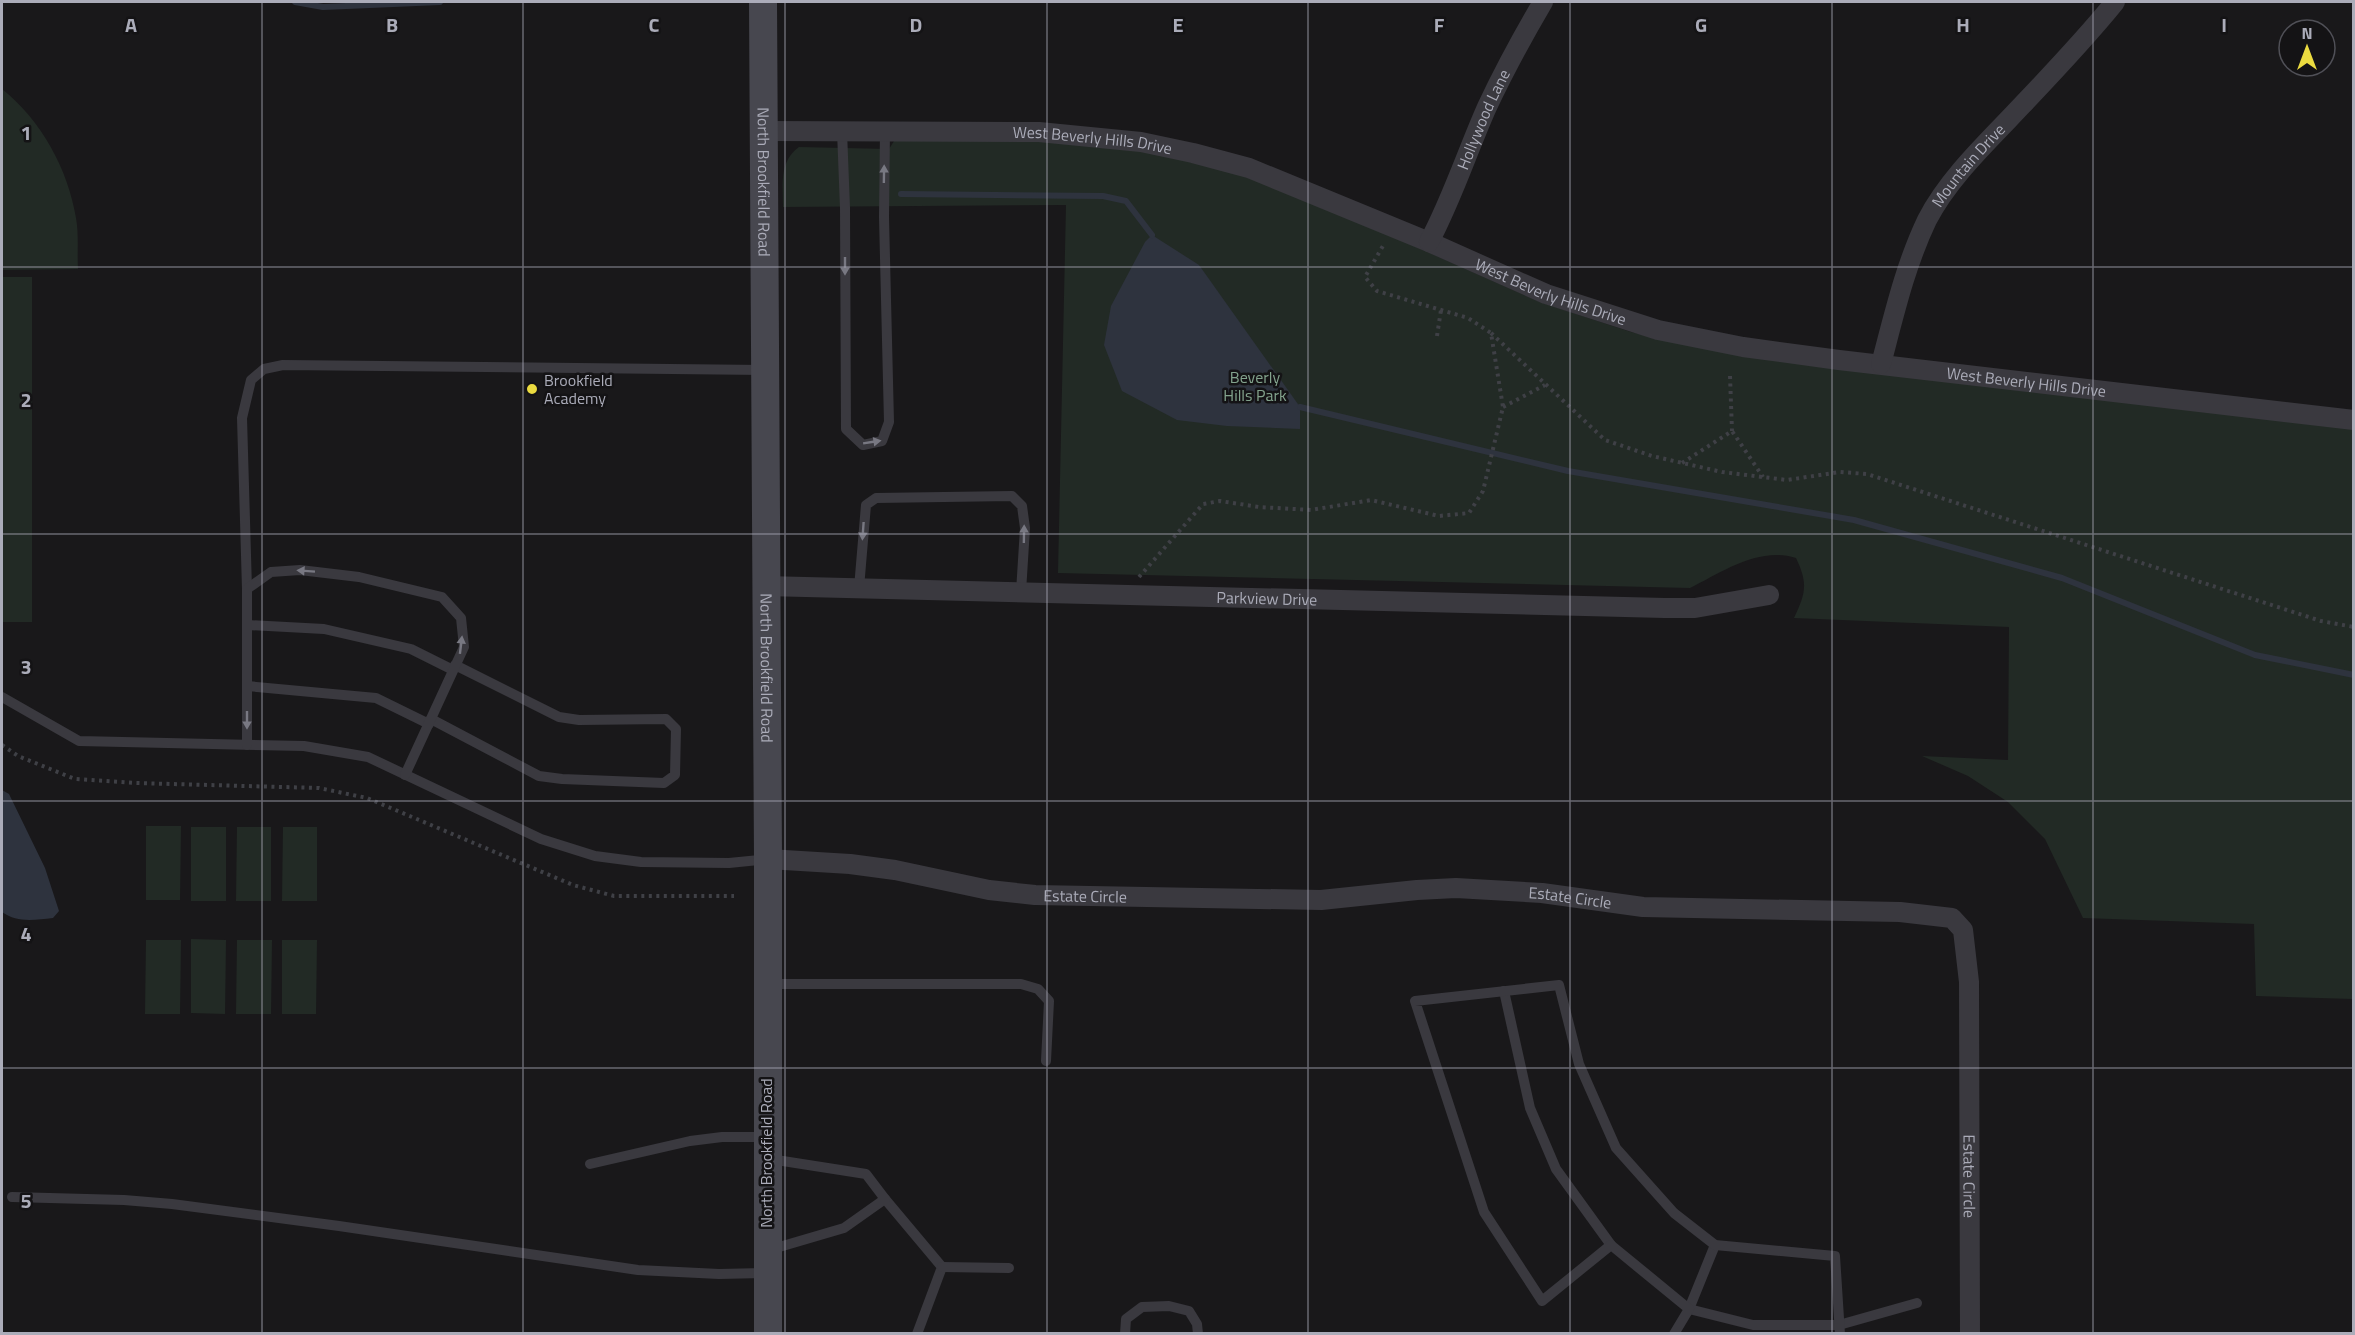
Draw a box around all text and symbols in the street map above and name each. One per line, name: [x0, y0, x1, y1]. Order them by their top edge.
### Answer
text: A: [125, 9, 137, 40]
text: B: [386, 9, 398, 40]
text: C: [649, 9, 660, 40]
text: D: [910, 9, 922, 40]
text: E: [1172, 9, 1184, 40]
text: F: [1434, 9, 1445, 40]
text: G: [1695, 9, 1707, 40]
text: H: [1956, 9, 1970, 40]
text: I: [2221, 9, 2227, 40]
north arrow: [2277, 18, 2337, 78]
text: N: [2301, 21, 2313, 45]
street label: Hollywood Lane: [1451, 65, 1516, 173]
street label: North Brookfield Road: [752, 107, 776, 257]
text: 1: [20, 117, 32, 148]
street label: Mountain Drive: [1925, 118, 2011, 212]
street label: West Beverly Hills Drive: [1013, 120, 1174, 160]
one-way arrow: [880, 164, 889, 183]
street label: West Beverly Hills Drive: [1471, 252, 1630, 331]
one-way arrow: [840, 257, 850, 276]
street label: West Beverly Hills Drive: [1945, 361, 2107, 403]
park label: Beverly Hills Park: [1223, 365, 1287, 407]
place label: Brookfield Academy: [544, 368, 613, 410]
marker: Brookfield Academy: [525, 382, 539, 396]
text: 2: [20, 384, 32, 415]
one-way arrow: [863, 438, 882, 447]
one-way arrow: [858, 521, 868, 540]
one-way arrow: [1019, 524, 1029, 543]
one-way arrow: [296, 566, 315, 576]
street label: Parkview Drive: [1216, 585, 1317, 611]
street label: North Brookfield Road: [754, 593, 779, 743]
one-way arrow: [457, 635, 466, 654]
text: 3: [20, 651, 32, 682]
one-way arrow: [242, 710, 252, 729]
street label: Estate Circle: [1528, 880, 1613, 915]
street label: Estate Circle: [1043, 883, 1127, 909]
text: 4: [20, 918, 32, 949]
street label: North Brookfield Road: [754, 1078, 778, 1228]
street label: Estate Circle: [1957, 1134, 1982, 1218]
text: 5: [20, 1185, 32, 1216]

